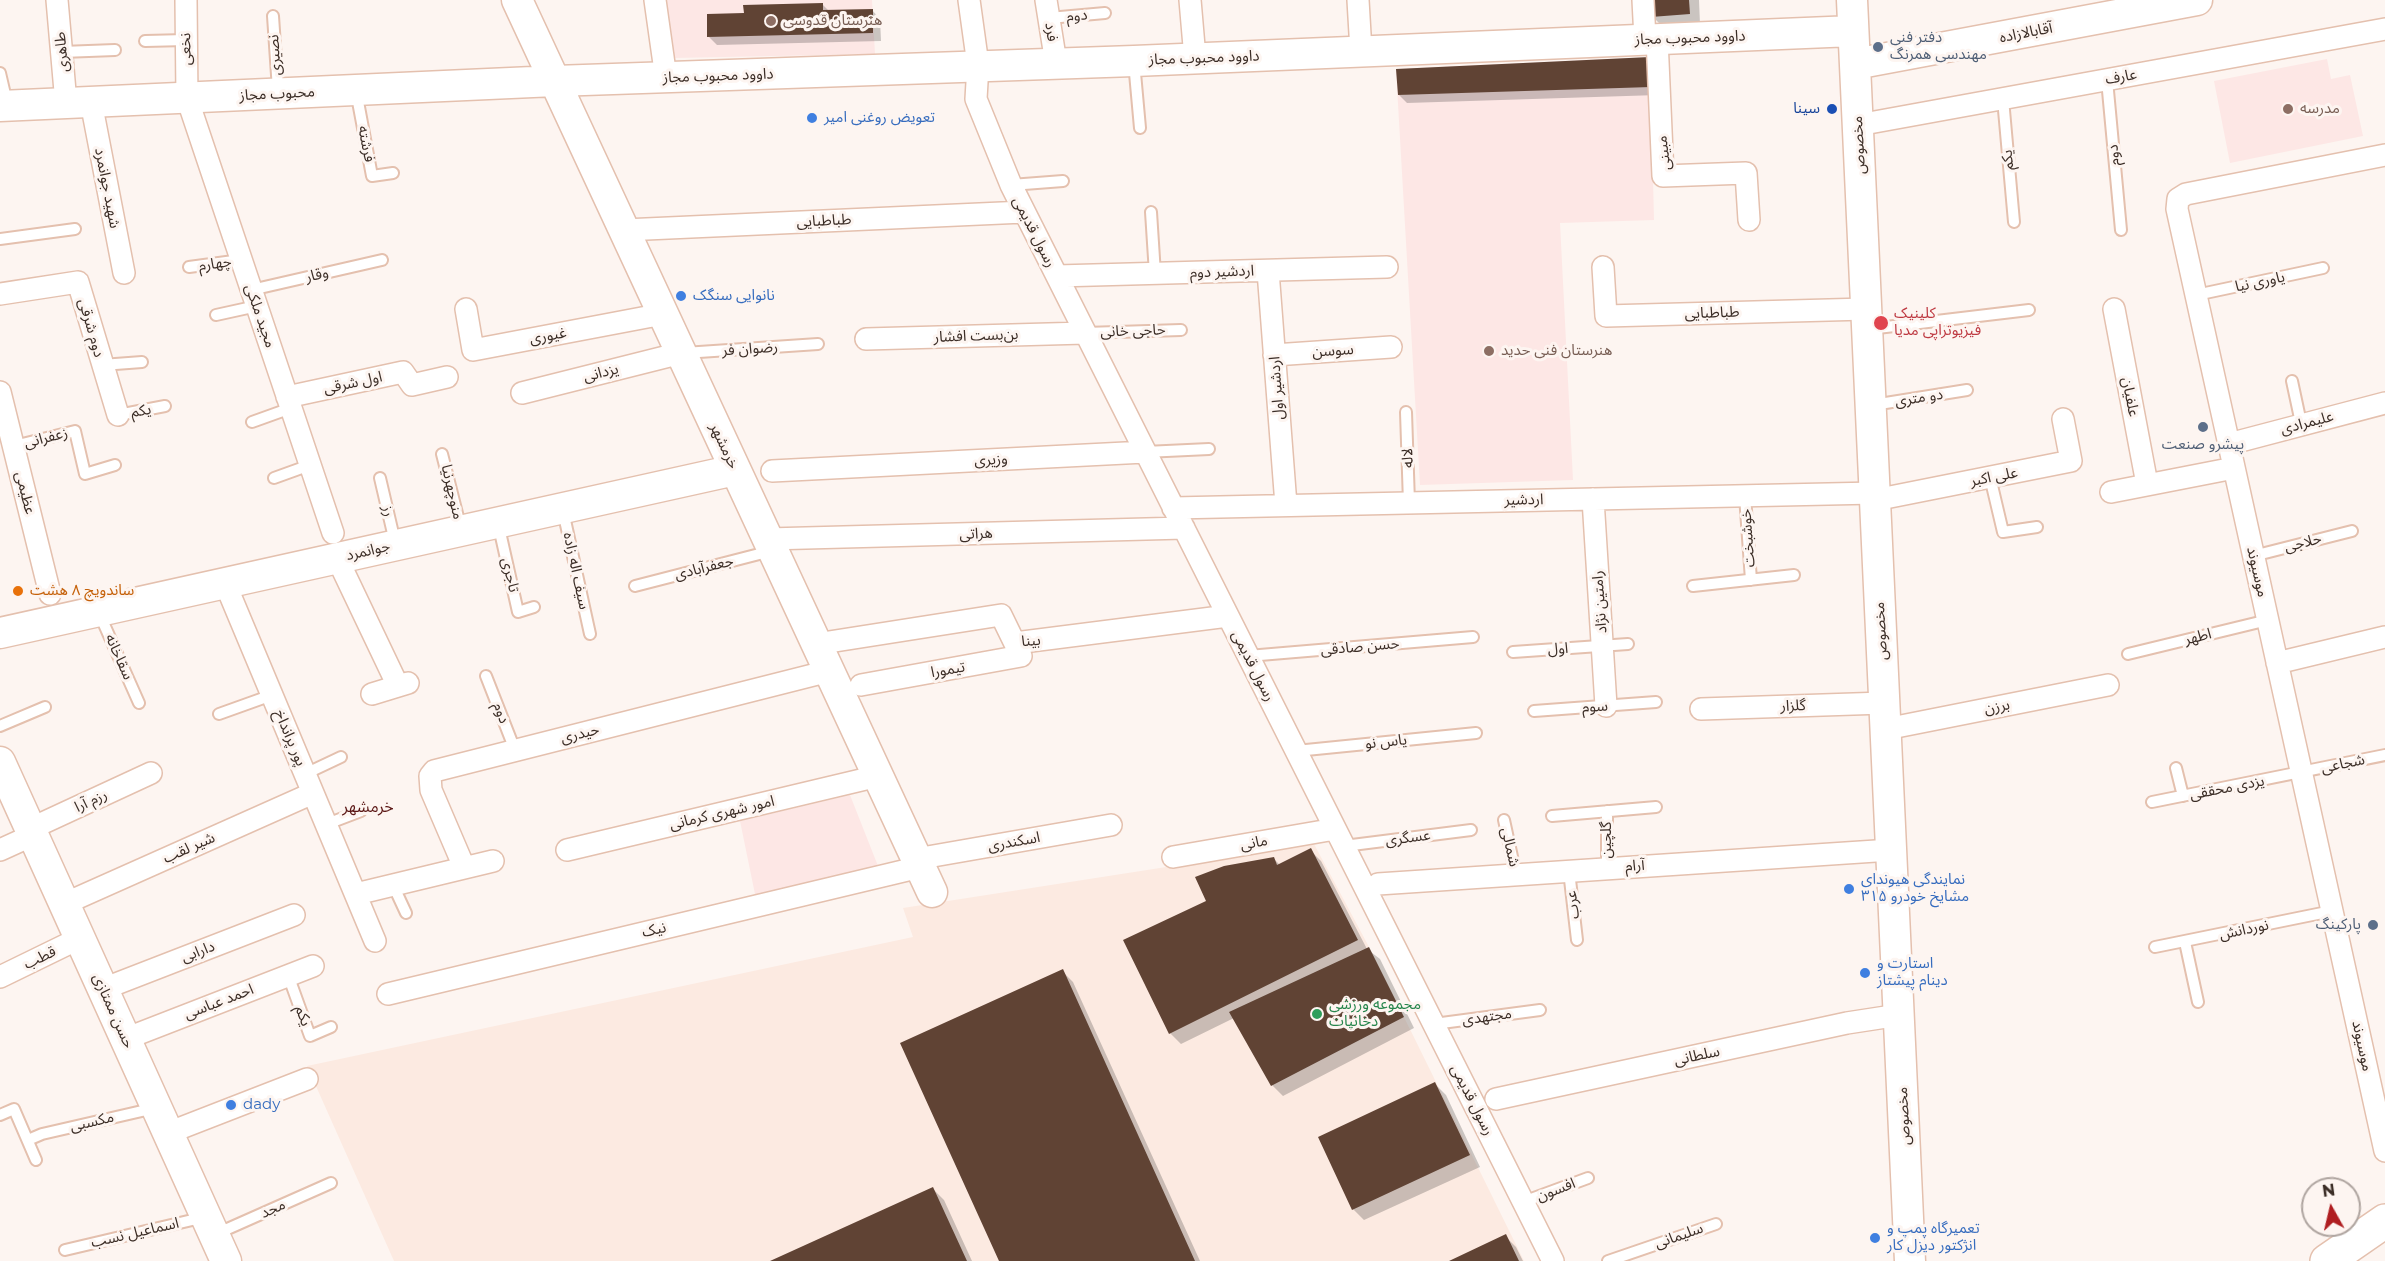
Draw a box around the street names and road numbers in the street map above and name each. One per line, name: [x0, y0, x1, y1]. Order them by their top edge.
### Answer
street label: دوم: [1066, 6, 1088, 26]
street label: آقابالازاده: [1998, 19, 2054, 47]
street label: فرد: [1041, 21, 1061, 43]
street label: داوود محبوب مجاز: [1634, 27, 1746, 49]
street label: طاهری: [51, 31, 73, 73]
street label: نخعی: [177, 33, 195, 65]
street label: نصیری: [265, 34, 285, 76]
street label: داوود محبوب مجاز: [1148, 47, 1260, 69]
street label: داوود محبوب مجاز: [662, 65, 774, 87]
street label: عارف: [2104, 65, 2138, 89]
street label: محبوب مجاز: [239, 83, 315, 105]
street label: مخصوص: [1848, 115, 1870, 175]
street label: فرشته: [354, 124, 378, 164]
street label: مبینی: [1653, 135, 1675, 171]
street label: دوم: [2104, 144, 2124, 166]
street label: شهید جوانمرد: [90, 146, 124, 230]
street label: یکم: [1998, 149, 2018, 171]
street label: رسول قدیمی: [1008, 194, 1060, 270]
street label: طباطبایی: [796, 211, 852, 231]
street label: چهارم: [197, 253, 233, 275]
street label: اردشیر دوم: [1190, 262, 1254, 282]
street label: وقار: [304, 264, 330, 286]
street label: یاوری نیا: [2233, 268, 2287, 296]
street label: مجید ملکی: [241, 282, 279, 350]
street label: دوم شرقی: [74, 297, 108, 359]
street label: طباطبایی: [1684, 303, 1740, 323]
street label: حاجی خانی: [1100, 321, 1166, 341]
street label: غیوری: [528, 324, 568, 348]
street label: بن‌بست افشار: [933, 326, 1019, 346]
street label: رضوان فر: [721, 338, 779, 360]
street label: سوسن: [1312, 341, 1354, 361]
street label: اردشیر اول: [1266, 356, 1288, 420]
street label: یزدانی: [581, 360, 621, 386]
street label: اول شرقی: [322, 368, 384, 398]
street label: علفیان: [2117, 376, 2143, 418]
street label: دو متری: [1894, 385, 1944, 411]
street label: یکم: [129, 400, 153, 422]
street label: علیمرادی: [2279, 407, 2335, 439]
street label: خرمشهر: [706, 420, 742, 472]
street label: زعفرانی: [22, 424, 70, 452]
street label: لاله: [1399, 448, 1417, 468]
street label: وزیری: [974, 450, 1008, 470]
street label: منوچهرنیا: [437, 463, 467, 521]
street label: علی اکبر: [1969, 464, 2019, 490]
street label: عظیمی: [11, 470, 39, 516]
street label: اردشیر: [1504, 491, 1544, 509]
street label: رز: [378, 503, 398, 519]
street label: خوشبخت: [1737, 508, 1759, 568]
street label: هراتی: [959, 524, 993, 544]
street label: حلاجی: [2283, 530, 2323, 556]
street label: سیف اله زاده: [559, 531, 593, 611]
street label: جوانمرد: [344, 537, 392, 565]
street label: موسیوند: [2242, 545, 2272, 599]
street label: جعفرآبادی: [673, 552, 735, 584]
street label: تاجری: [497, 556, 523, 594]
street label: رامتین نژاد: [1589, 570, 1611, 634]
street label: مخصوص: [1870, 601, 1892, 661]
street label: اطهر: [2183, 625, 2213, 649]
street label: رسول قدیمی: [1227, 628, 1279, 704]
street label: سقاخانه: [101, 631, 137, 683]
street label: بینا: [1021, 631, 1041, 651]
street label: حسن صادقی: [1320, 635, 1400, 659]
street label: اول: [1547, 639, 1569, 659]
street label: تیمورا: [929, 658, 967, 682]
street label: برزن: [1983, 696, 2011, 718]
street label: سوم: [1581, 697, 1609, 717]
street label: گلزار: [1780, 697, 1806, 715]
street label: دوم: [489, 700, 513, 726]
street label: پور پرانداخ: [270, 707, 310, 769]
street label: حیدری: [559, 721, 601, 747]
street label: یاس نو: [1364, 731, 1408, 753]
street label: شجاعی: [2319, 751, 2367, 777]
street label: یزدی محققی: [2188, 772, 2266, 804]
street label: رزم آرا: [72, 786, 110, 816]
street label: امور شهری کرمانی: [668, 792, 776, 834]
street label: گلچین: [1598, 822, 1616, 858]
street label: عسگری: [1384, 826, 1432, 850]
street label: شمالی: [1497, 826, 1523, 868]
street label: شیر لقب: [160, 829, 218, 867]
street label: اسکندری: [986, 829, 1042, 855]
street label: مانی: [1239, 832, 1269, 854]
street label: آرام: [1625, 856, 1645, 876]
street label: عرب: [1562, 890, 1584, 920]
street label: نوردانش: [2218, 916, 2270, 944]
street label: نیک: [640, 919, 668, 941]
street label: دارابی: [179, 937, 217, 967]
street label: قطب: [21, 943, 59, 973]
street label: حسن ممتازی: [89, 971, 137, 1051]
street label: احمد عباسی: [182, 981, 256, 1023]
street label: یکم: [291, 1003, 315, 1029]
street label: مجتهدی: [1461, 1005, 1513, 1029]
street label: موسیوند: [2348, 1019, 2376, 1073]
street label: سلطانی: [1672, 1042, 1722, 1070]
street label: رسول قدیمی: [1446, 1062, 1498, 1138]
street label: مخصوص: [1893, 1086, 1915, 1146]
street label: مکسبی: [68, 1108, 116, 1136]
street label: افسون: [1534, 1174, 1578, 1206]
street label: مجد: [258, 1196, 288, 1222]
street label: اسماعیل نسب: [89, 1214, 181, 1252]
street label: سلیمانی: [1652, 1219, 1706, 1253]

